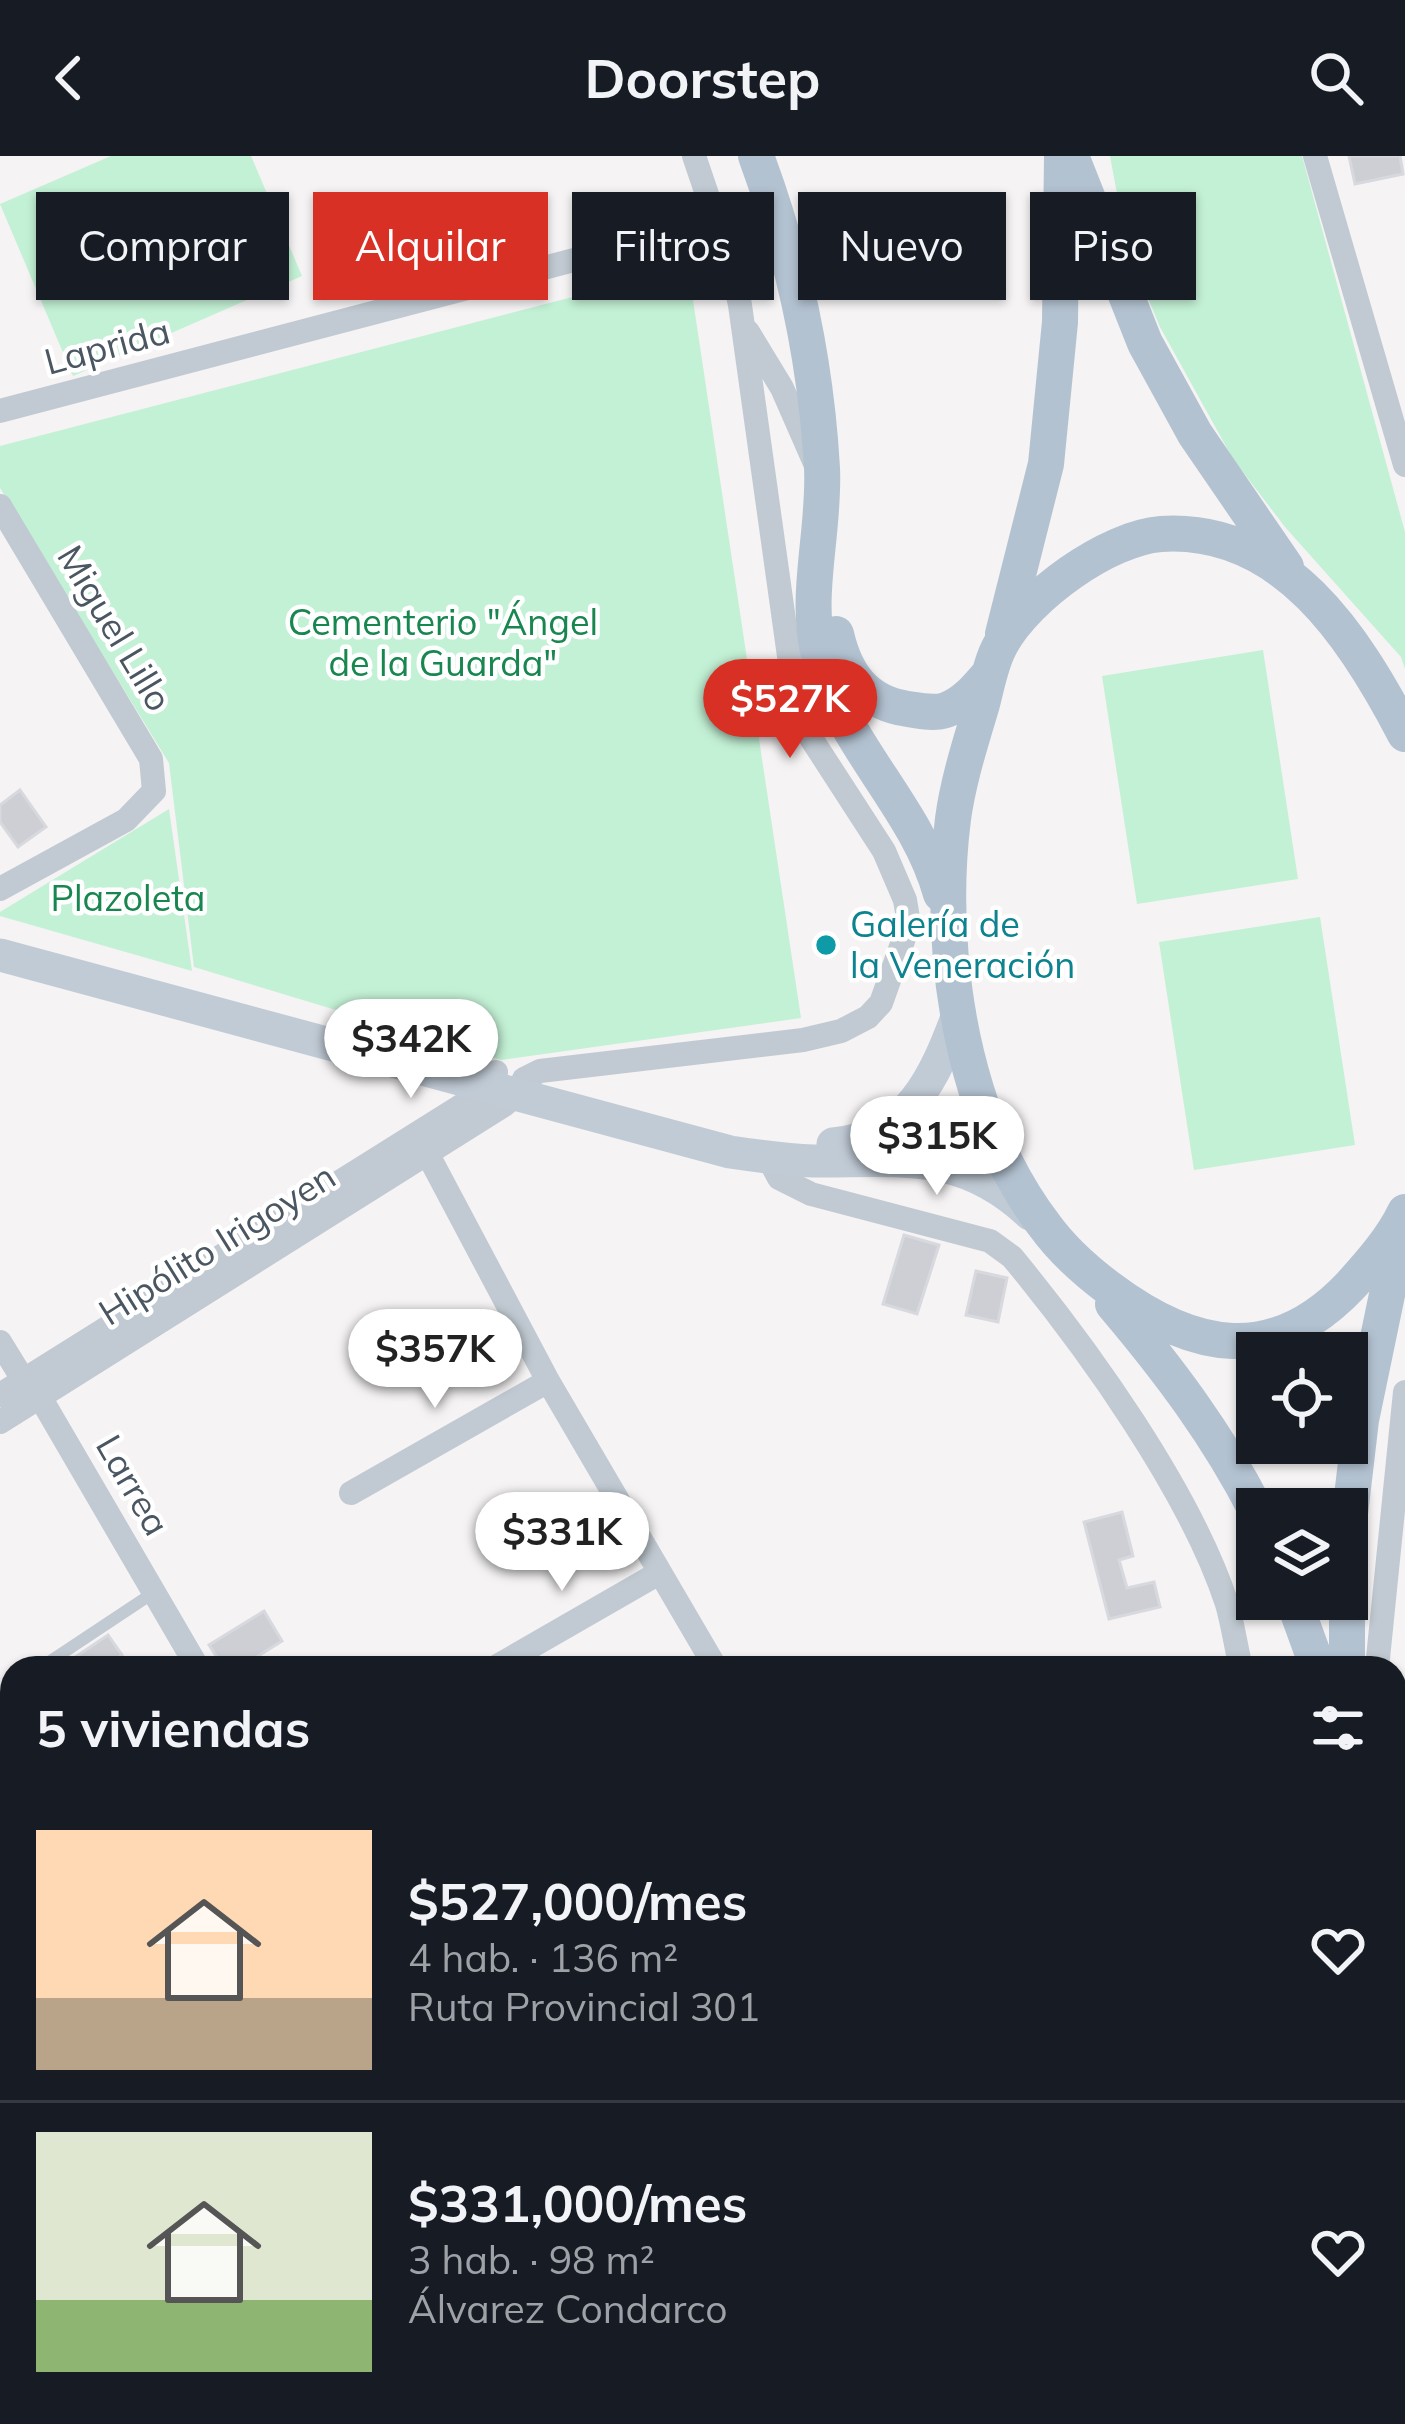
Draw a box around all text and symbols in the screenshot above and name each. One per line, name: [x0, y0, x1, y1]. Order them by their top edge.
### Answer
text: Doorstep: [584, 44, 821, 112]
icon: back: [36, 45, 102, 111]
icon: search: [1303, 45, 1369, 111]
chip: Comprar: [36, 192, 289, 300]
chip: Alquilar: [313, 192, 548, 300]
chip: Filtros: [572, 192, 774, 300]
chip: Nuevo: [798, 192, 1006, 300]
chip: Piso: [1030, 192, 1196, 300]
street label: Laprida: [39, 307, 174, 384]
street label: Miguel Lillo: [48, 537, 182, 719]
park label: Cementerio "Ángel de la Guarda": [288, 599, 598, 685]
pin: $527K: [706, 659, 874, 761]
text: $527K: [730, 673, 850, 722]
park label: Plazoleta: [51, 875, 205, 920]
place label: Galería de la Veneración: [850, 901, 1075, 987]
marker: Galería de la Veneración: [813, 932, 839, 958]
pin: $342K: [327, 999, 495, 1101]
text: $342K: [351, 1013, 471, 1062]
pin: $315K: [853, 1096, 1021, 1198]
text: $315K: [877, 1110, 997, 1159]
street label: Hipólito Irigoyen: [90, 1153, 343, 1334]
pin: $357K: [351, 1309, 519, 1411]
text: $357K: [375, 1323, 495, 1372]
map controls: [1236, 1332, 1368, 1620]
button: locate: [1236, 1332, 1368, 1464]
street label: Larrea: [87, 1427, 180, 1543]
button: layers: [1236, 1488, 1368, 1620]
pin: $331K: [478, 1492, 646, 1594]
text: $331K: [502, 1506, 622, 1555]
icon: filters: [1305, 1695, 1371, 1761]
text: 5 viviendas: [36, 1696, 310, 1760]
text: $527,000/mes: [408, 1869, 747, 1933]
icon: home: [132, 1878, 276, 2022]
icon: heart: [1305, 1917, 1371, 1983]
text: 4 hab. · 136 m²: [408, 1933, 678, 1982]
text: Ruta Provincial 301: [408, 1982, 760, 2031]
text: $331,000/mes: [408, 2171, 747, 2235]
icon: home: [132, 2180, 276, 2324]
icon: heart: [1305, 2219, 1371, 2285]
text: 3 hab. · 98 m²: [408, 2235, 655, 2284]
text: Álvarez Condarco: [408, 2284, 727, 2333]

